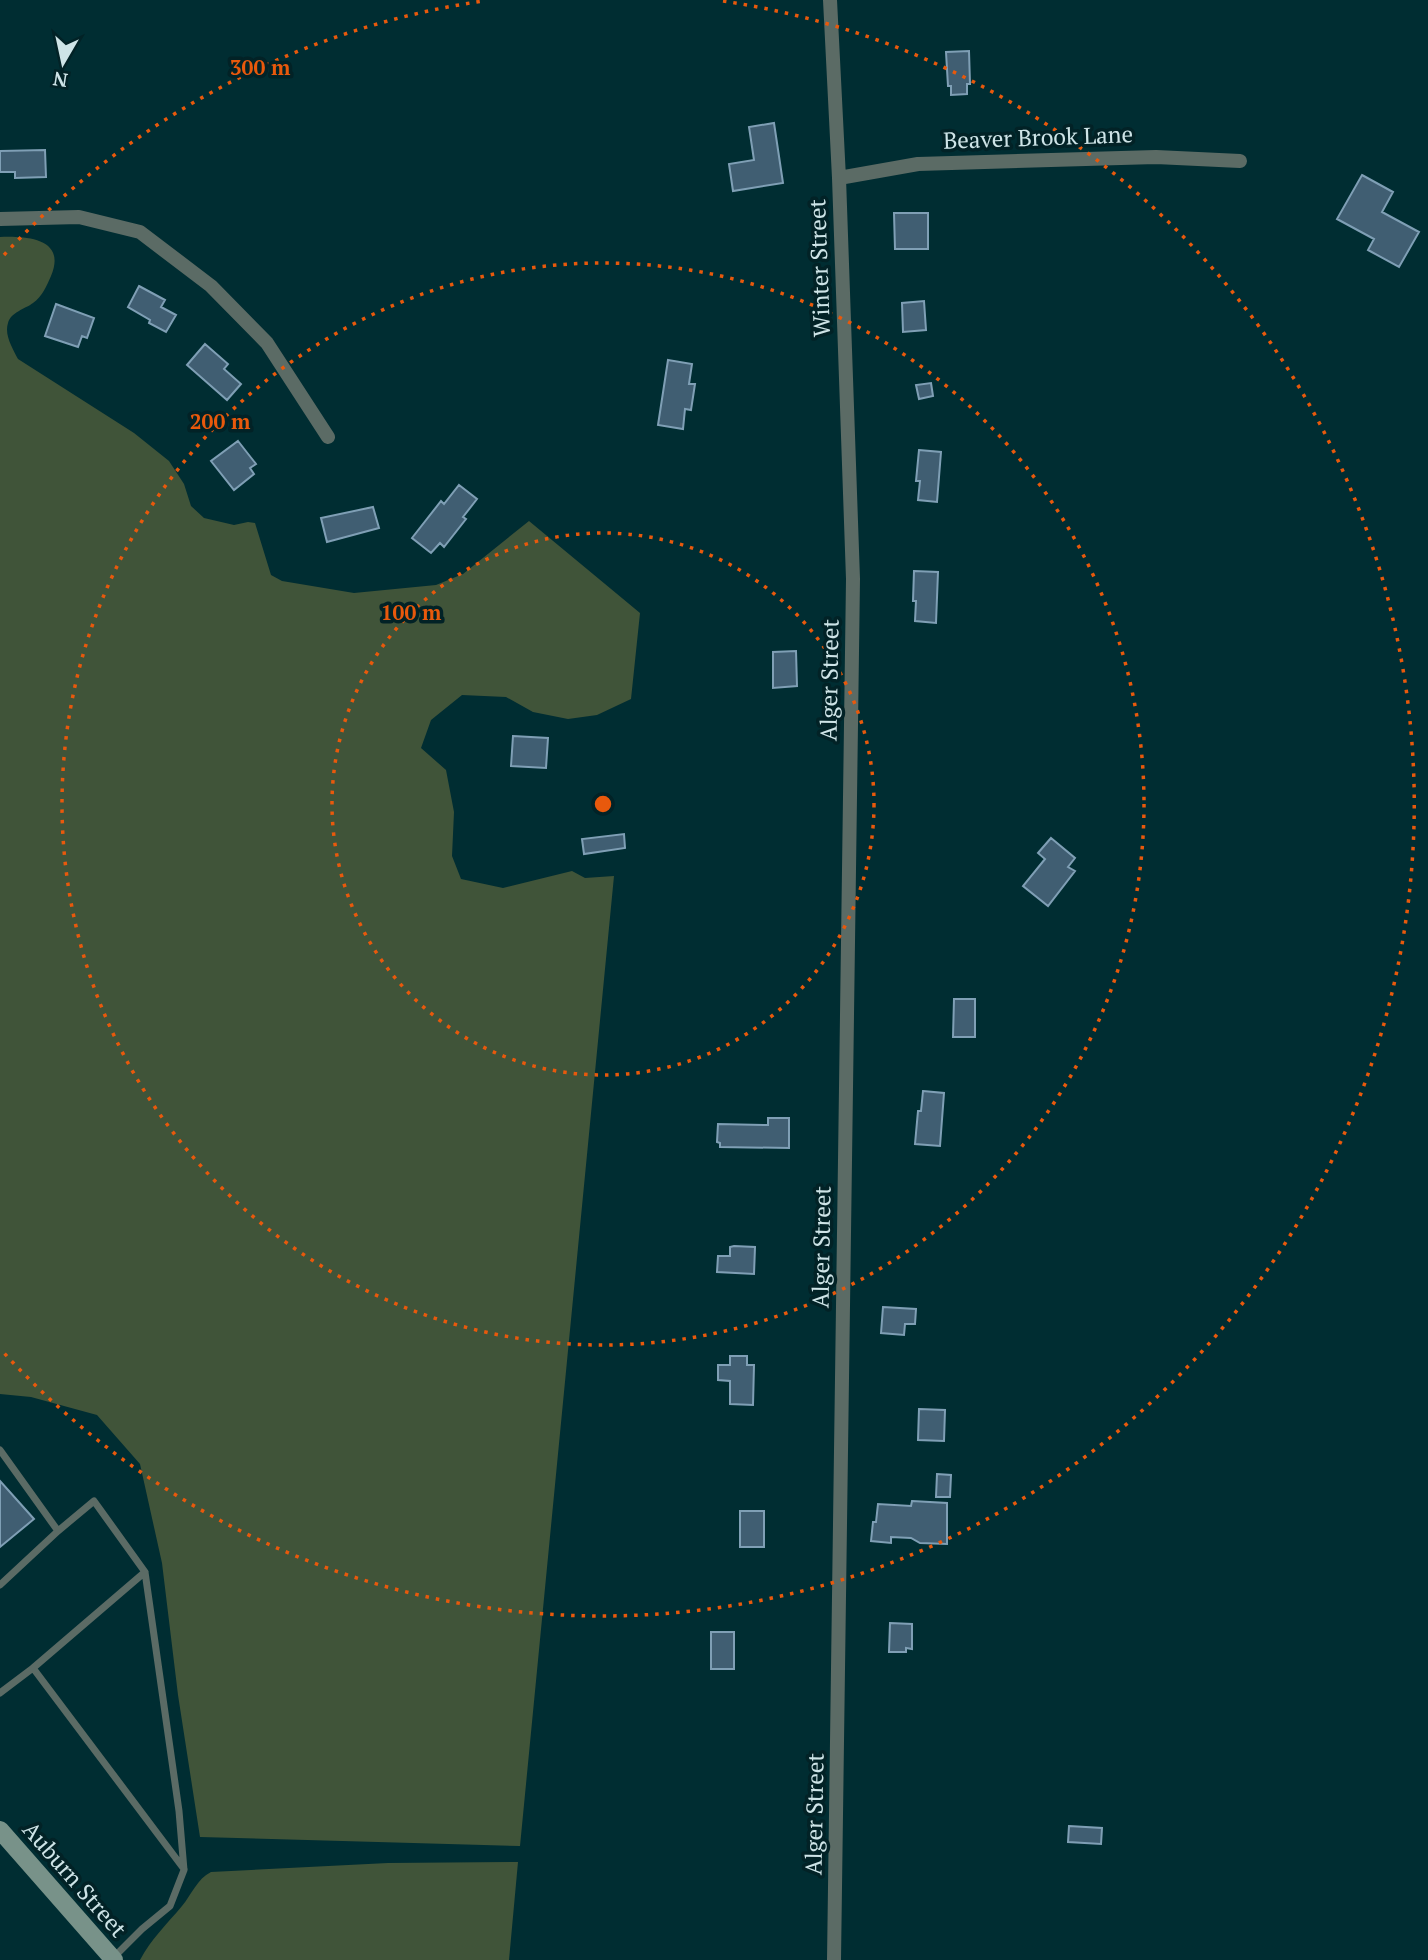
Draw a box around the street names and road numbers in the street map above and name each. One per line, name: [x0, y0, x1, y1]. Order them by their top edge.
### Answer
street label: Beaver Brook Lane: [943, 118, 1133, 156]
street label: Winter Street: [801, 198, 837, 337]
street label: Alger Street: [812, 618, 846, 741]
street label: Alger Street: [804, 1185, 838, 1308]
street label: Alger Street: [797, 1752, 831, 1875]
street label: Auburn Street: [16, 1814, 134, 1944]

